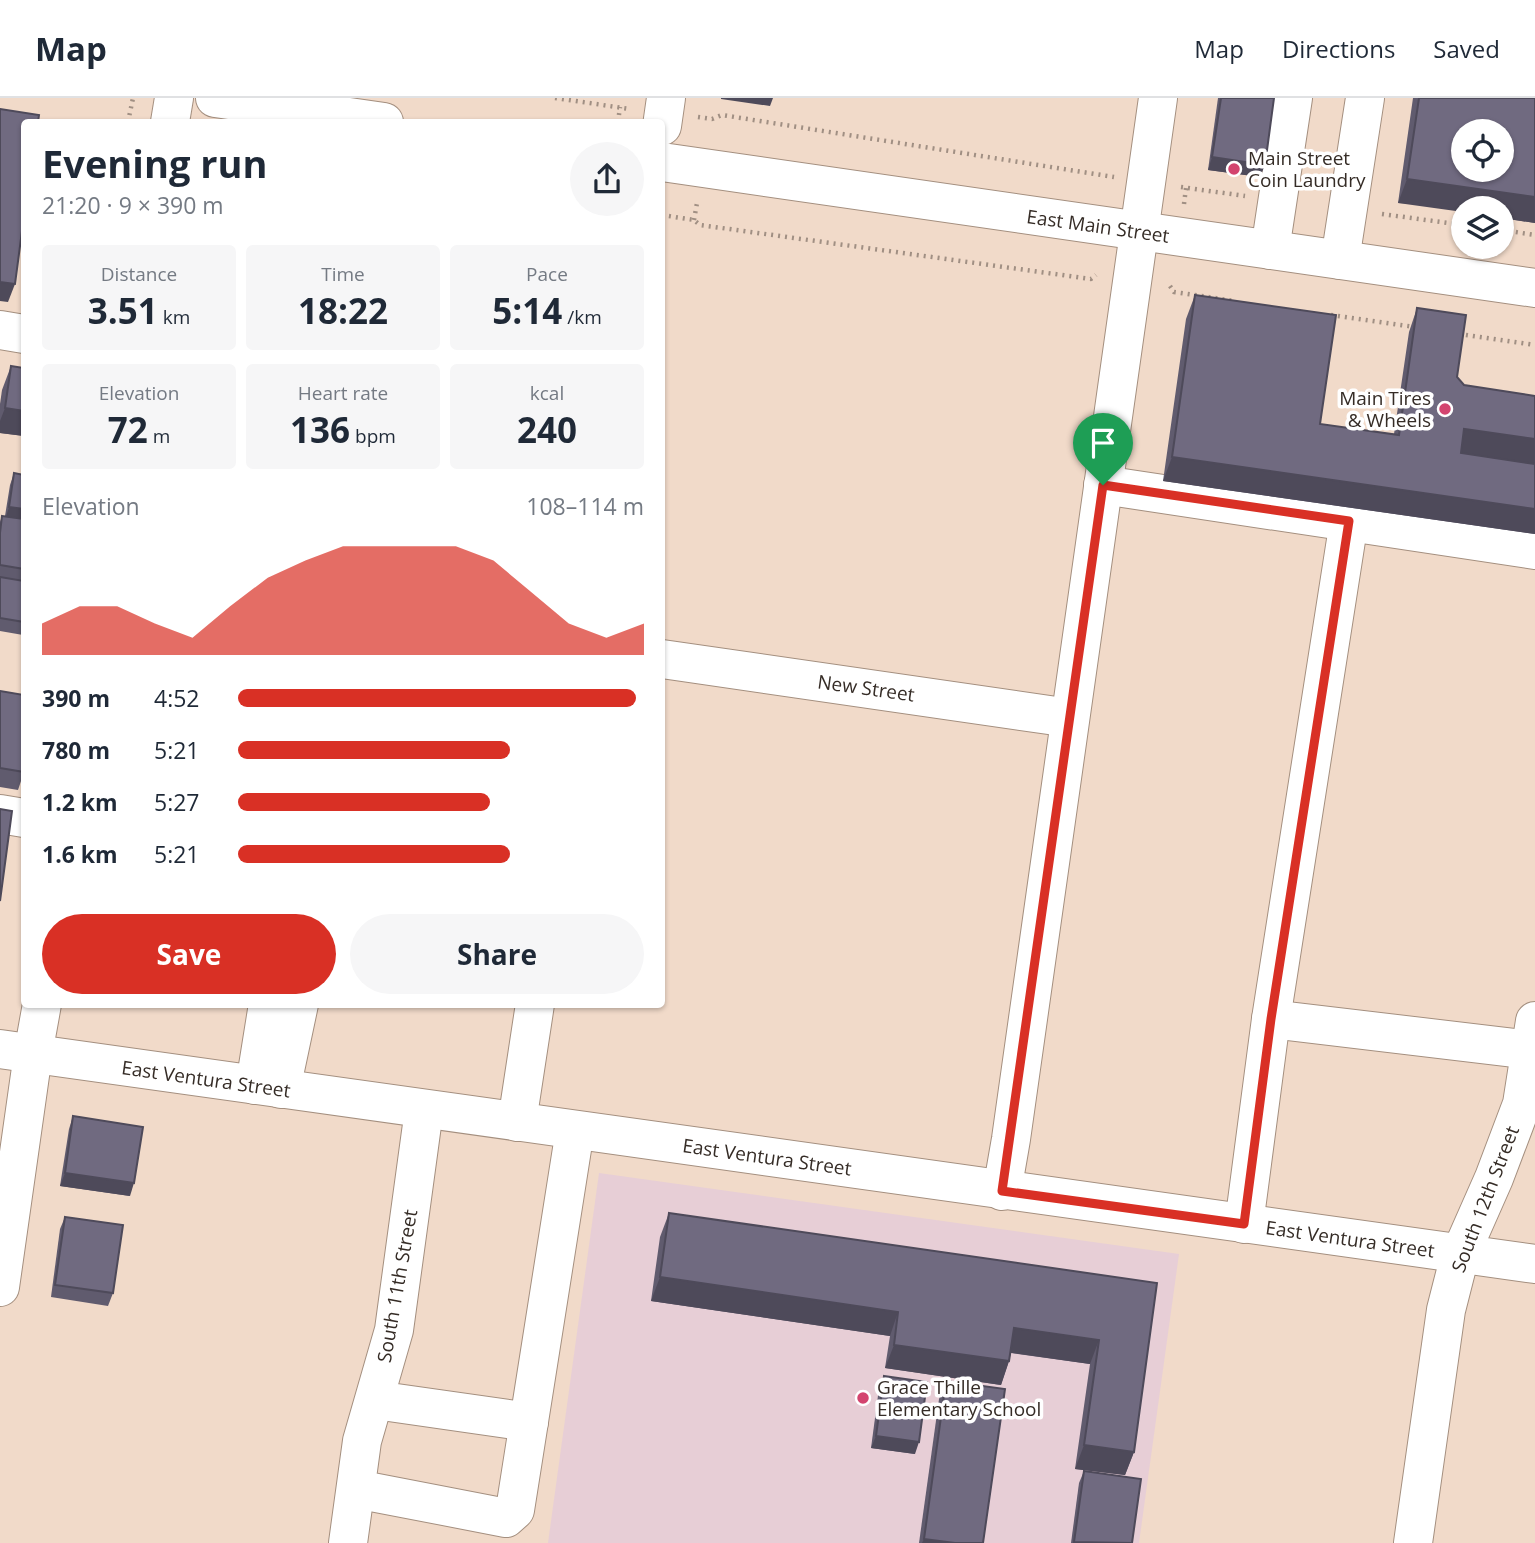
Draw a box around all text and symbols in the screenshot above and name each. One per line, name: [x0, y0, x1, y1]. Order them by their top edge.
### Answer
text: Map: [35, 26, 107, 71]
text: Map: [1194, 32, 1244, 65]
text: Directions: [1282, 32, 1395, 65]
text: Saved: [1433, 32, 1500, 65]
map controls: [1451, 119, 1514, 259]
button: locate: [1451, 119, 1514, 182]
text: Evening run: [42, 137, 267, 189]
button: share: [570, 142, 644, 216]
place label: Main Street Coin Laundry: [1248, 145, 1366, 193]
marker: Main Street Coin Laundry: [1226, 161, 1242, 177]
text: 21:20 · 9 × 390 m: [42, 189, 224, 221]
button: layers: [1451, 196, 1514, 259]
street label: East Main Street: [1025, 203, 1171, 249]
text: Distance: [101, 261, 177, 287]
text: Time: [321, 261, 365, 287]
text: Pace: [526, 261, 568, 287]
text: 3.51: [88, 287, 158, 334]
text: 18:22: [298, 287, 388, 334]
text: 5:14: [492, 287, 562, 334]
text: km: [158, 304, 190, 330]
text: /km: [562, 304, 602, 330]
text: Elevation: [99, 380, 179, 406]
text: Heart rate: [298, 380, 388, 406]
text: kcal: [530, 380, 564, 406]
place label: Main Tires & Wheels: [1339, 385, 1431, 433]
marker: Main Tires & Wheels: [1437, 401, 1453, 417]
text: 72: [108, 406, 148, 453]
text: 136: [290, 406, 350, 453]
text: 240: [517, 406, 577, 453]
pin: [1073, 413, 1133, 485]
text: m: [148, 423, 170, 449]
text: bpm: [350, 423, 396, 449]
icon: arrive: [1084, 424, 1122, 462]
text: Elevation: [42, 490, 140, 522]
text: 108–114 m: [526, 490, 644, 522]
street label: New Street: [816, 668, 916, 708]
text: 390 m: [42, 682, 110, 714]
text: 4:52: [154, 682, 200, 714]
text: 780 m: [42, 734, 110, 766]
text: 5:21: [154, 734, 200, 766]
text: 1.2 km: [42, 786, 118, 818]
text: 5:27: [154, 786, 200, 818]
text: 1.6 km: [42, 838, 118, 870]
text: 5:21: [154, 838, 200, 870]
button: Save: [42, 914, 336, 994]
button: Share: [350, 914, 644, 994]
street label: East Ventura Street: [120, 1054, 292, 1104]
street label: South 12th Street: [1445, 1122, 1525, 1276]
street label: East Ventura Street: [681, 1132, 853, 1182]
street label: South 11th Street: [371, 1207, 423, 1365]
street label: East Ventura Street: [1264, 1214, 1436, 1264]
place label: Grace Thille Elementary School: [877, 1374, 1041, 1422]
marker: Grace Thille Elementary School: [855, 1390, 871, 1406]

